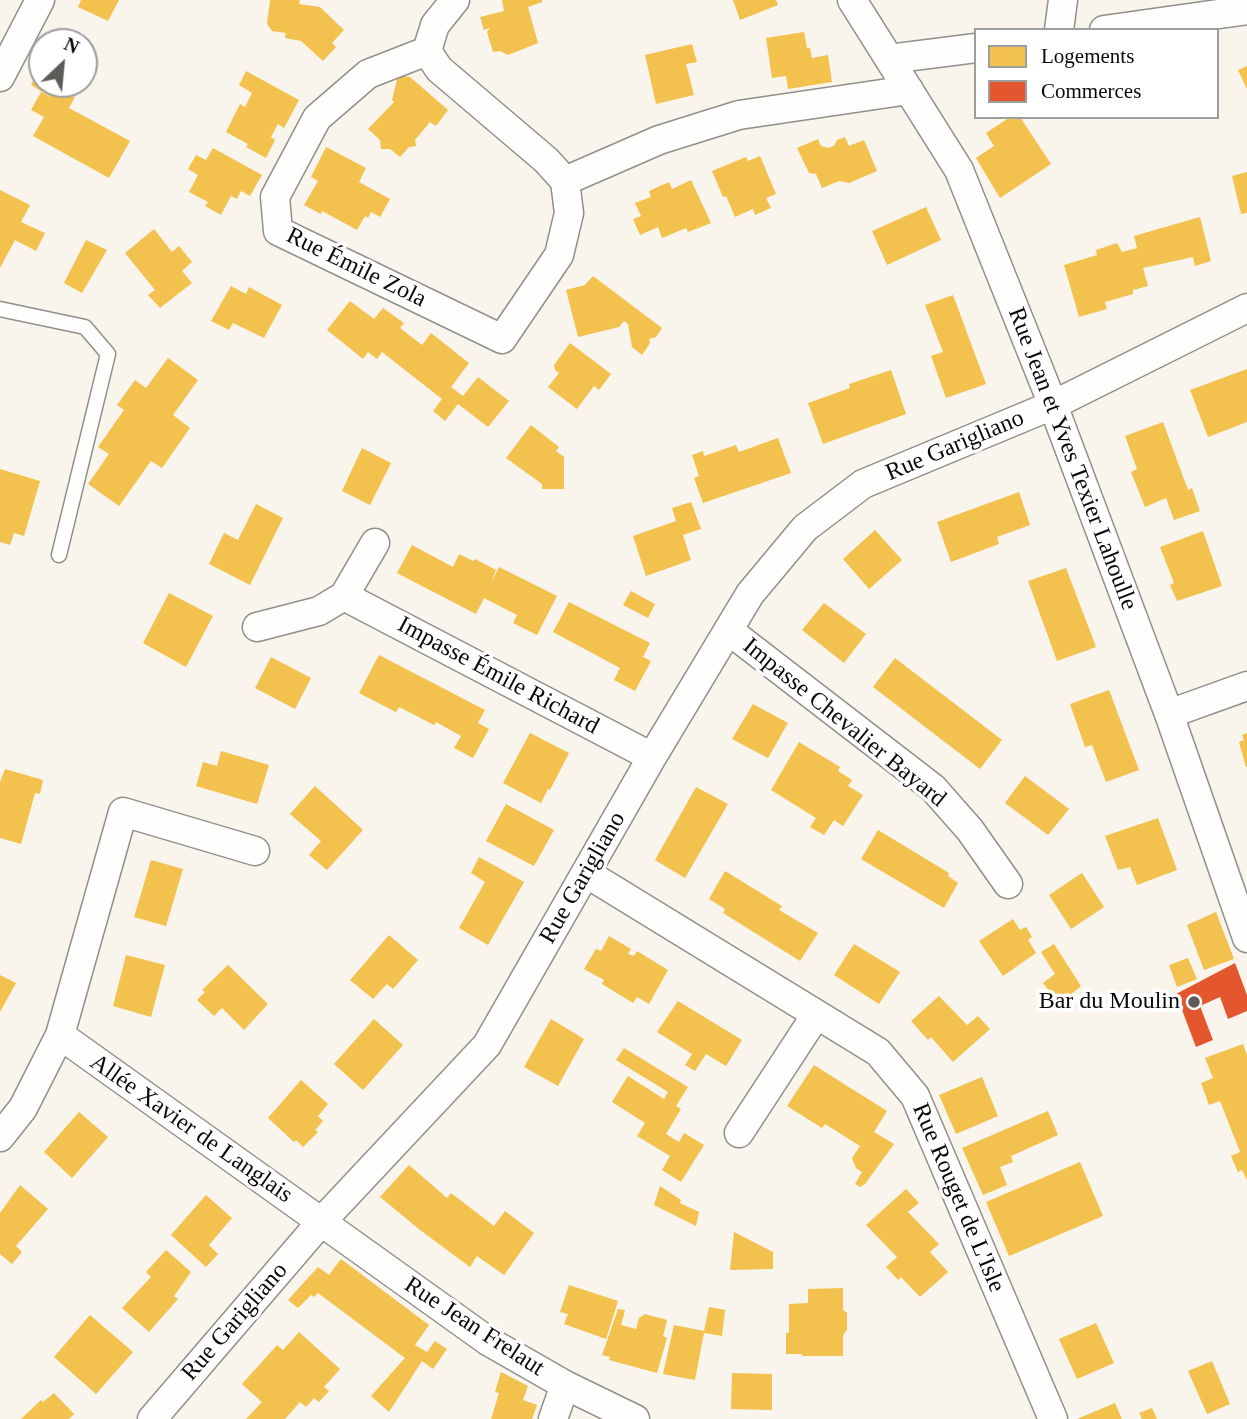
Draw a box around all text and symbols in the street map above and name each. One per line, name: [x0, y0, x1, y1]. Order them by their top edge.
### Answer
north arrow: [28, 28, 98, 98]
legend: [974, 28, 1219, 119]
text: N: [61, 33, 82, 58]
text: Logements: [1041, 44, 1134, 68]
text: Commerces: [1041, 79, 1141, 103]
street label: Rue Émile Zola: [281, 222, 431, 314]
street label: Rue Jean et Yves Texier Lahoulle: [1001, 304, 1143, 614]
street label: Rue Garigliano: [882, 404, 1028, 488]
street label: Impasse Émile Richard: [392, 611, 604, 741]
street label: Impasse Chevalier Bayard: [737, 632, 951, 814]
street label: Rue Garigliano: [534, 807, 632, 949]
place label: Bar du Moulin: [1039, 988, 1180, 1016]
marker: Bar du Moulin: [1186, 994, 1202, 1010]
street label: Allée Xavier de Langlais: [84, 1048, 298, 1210]
street label: Rue Rouget de L'Isle: [905, 1099, 1011, 1297]
street label: Rue Garigliano: [176, 1257, 294, 1387]
street label: Rue Jean Frelaut: [399, 1271, 549, 1383]

